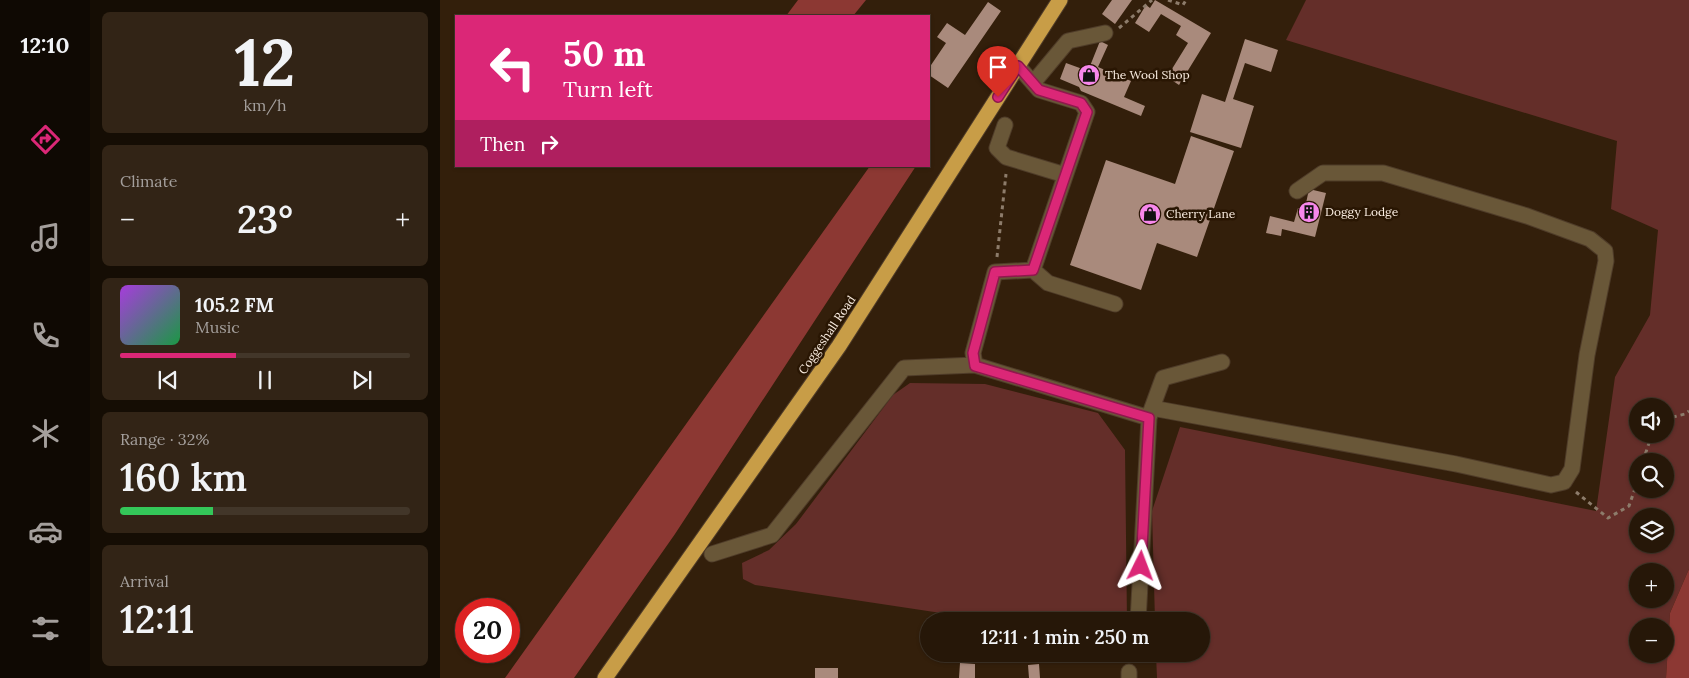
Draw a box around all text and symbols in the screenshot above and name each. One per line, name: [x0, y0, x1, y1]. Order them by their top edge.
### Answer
text: 12: [234, 21, 296, 104]
text: 12:10: [20, 31, 70, 59]
text: 50 m: [563, 31, 646, 76]
icon: left: [480, 35, 545, 100]
pin: [977, 46, 1019, 97]
icon: arrive: [984, 53, 1012, 81]
shop icon: The Wool Shop: [1077, 63, 1101, 87]
place label: The Wool Shop: [1105, 67, 1190, 82]
text: Turn left: [563, 75, 653, 103]
text: km/h: [243, 95, 287, 115]
icon: directions: [28, 122, 63, 157]
icon: right: [535, 130, 563, 158]
text: Then: [480, 132, 525, 156]
text: Climate: [120, 171, 177, 191]
text: 23°: [237, 195, 293, 243]
building icon: Doggy Lodge: [1297, 200, 1321, 224]
text: −: [120, 202, 135, 238]
text: +: [395, 202, 410, 238]
shop icon: Cherry Lane: [1138, 202, 1162, 226]
place label: Doggy Lodge: [1325, 204, 1399, 219]
place label: Cherry Lane: [1166, 206, 1236, 221]
icon: music: [28, 220, 63, 255]
text: 105.2 FM: [195, 293, 274, 317]
street label: Coggeshall Road: [795, 293, 858, 377]
text: Music: [195, 317, 240, 337]
icon: phone: [28, 318, 63, 353]
icon: previous: [154, 366, 182, 394]
icon: pause: [251, 366, 279, 394]
icon: next: [348, 366, 376, 394]
map controls: [1629, 398, 1674, 663]
button: sound: [1629, 398, 1674, 443]
icon: climate: [28, 416, 63, 451]
text: Range · 32%: [120, 429, 209, 449]
text: 160 km: [120, 453, 247, 501]
button: search: [1629, 453, 1674, 498]
button: layers: [1629, 508, 1674, 553]
icon: car: [28, 514, 63, 549]
position arrow: [1114, 539, 1166, 591]
button: +: [1629, 563, 1674, 608]
text: Arrival: [120, 571, 169, 591]
text: 12:11: [120, 595, 194, 643]
speed limit sign: 20: [455, 598, 520, 663]
icon: filters: [28, 611, 63, 646]
button: −: [1629, 618, 1674, 663]
text: 12:11 · 1 min · 250 m: [981, 625, 1149, 649]

